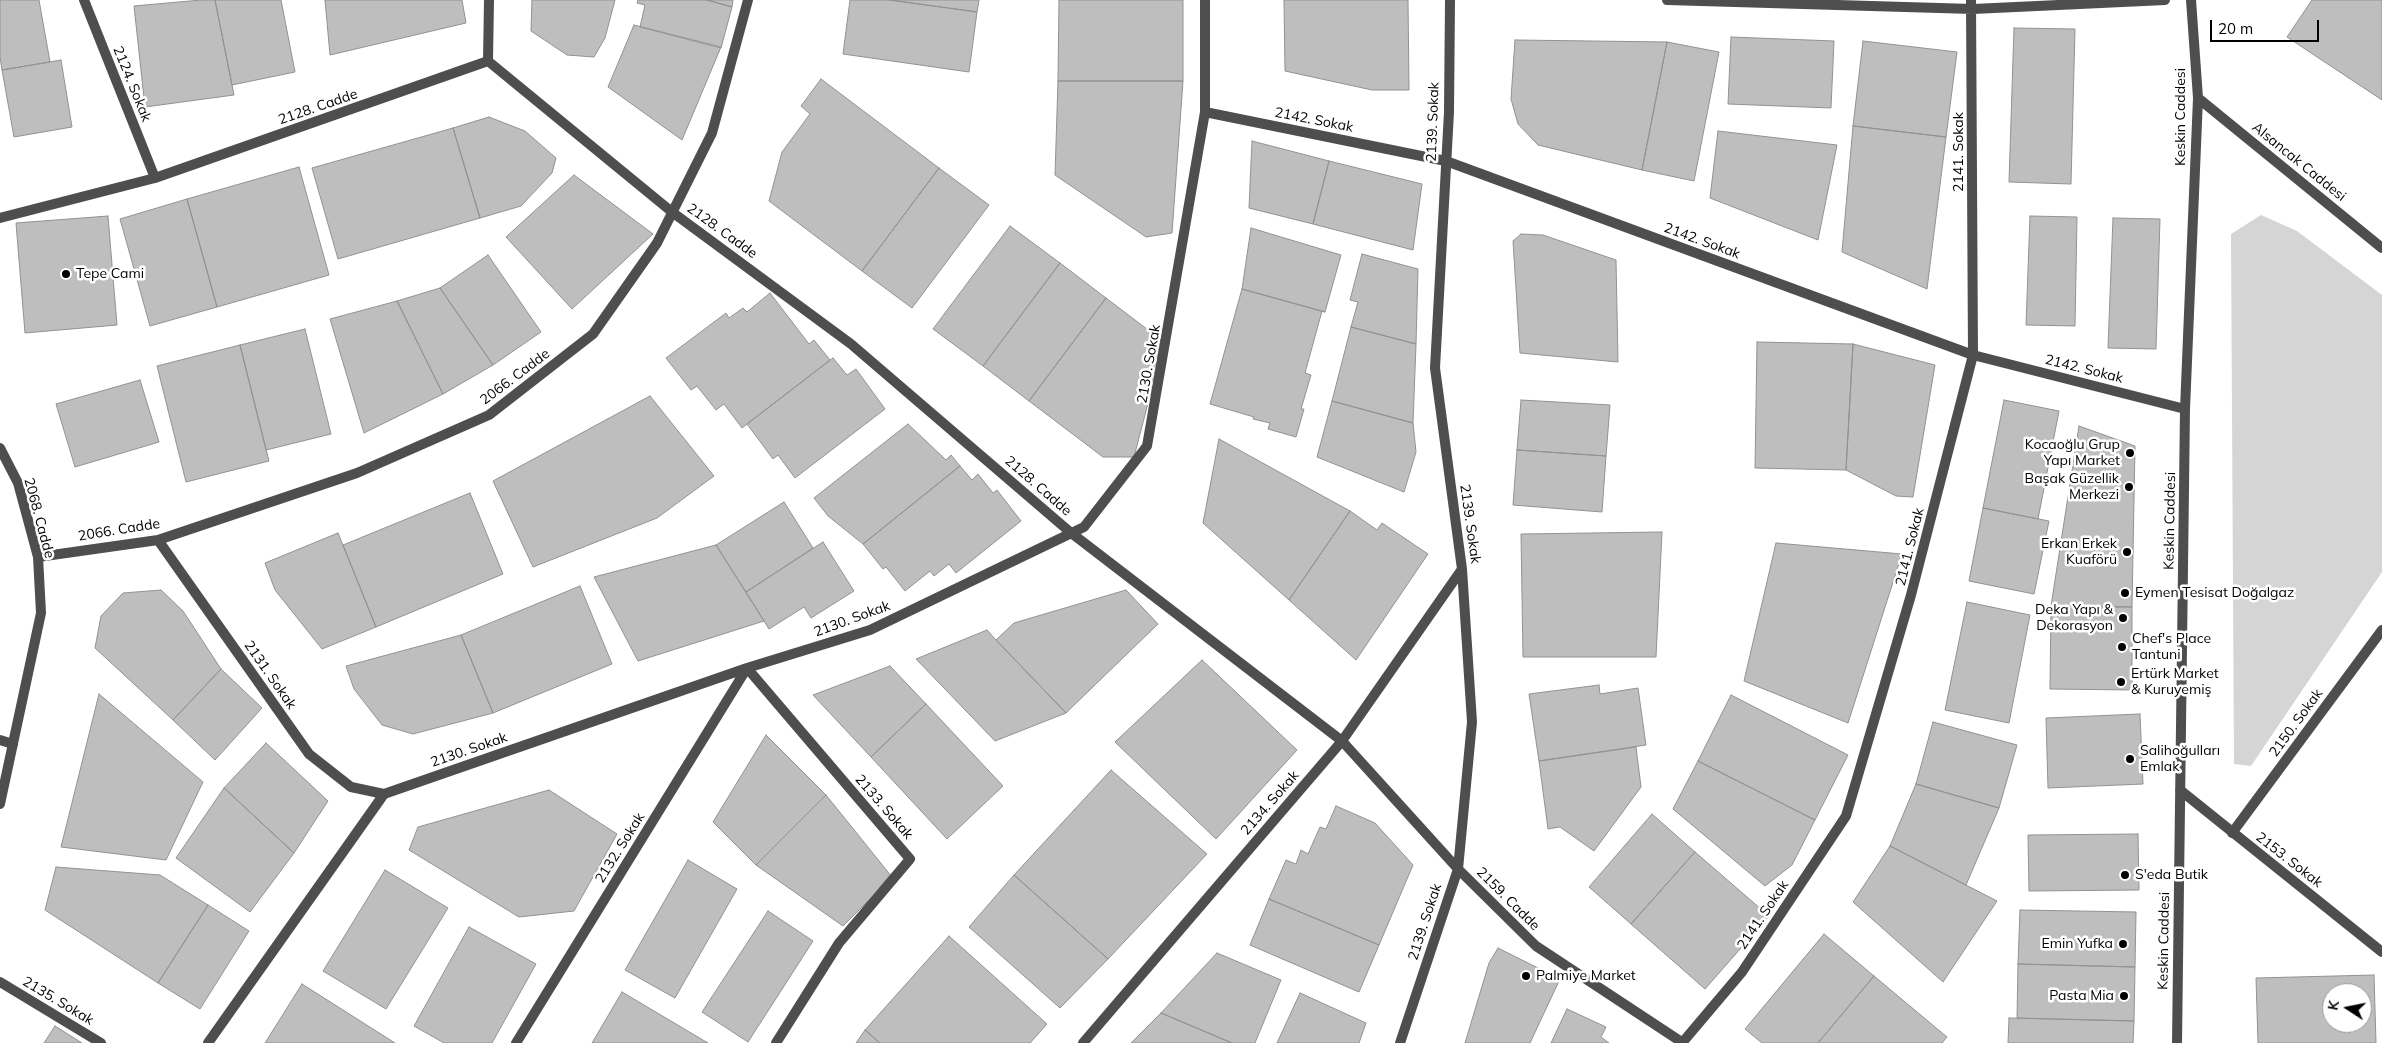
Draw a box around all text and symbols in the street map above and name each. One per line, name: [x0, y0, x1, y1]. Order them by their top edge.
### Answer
scale bar: [2212, 10, 2321, 42]
text: 20 m: [2218, 19, 2253, 38]
street label: 2124. Sokak: [109, 44, 155, 124]
street label: Keskin Caddesi: [2173, 68, 2189, 166]
street label: 2139. Sokak: [1423, 82, 1443, 162]
street label: 2128. Cadde: [276, 86, 360, 128]
street label: 2142. Sokak: [1273, 104, 1355, 136]
street label: 2141. Sokak: [1951, 112, 1967, 192]
street label: Alsancak Caddesi: [2249, 119, 2349, 205]
street label: 2128. Cadde: [684, 200, 760, 262]
street label: 2142. Sokak: [1662, 219, 1742, 263]
place label: Tepe Cami: [76, 266, 144, 282]
marker: Tepe Cami: [60, 268, 72, 280]
street label: 2130. Sokak: [1134, 323, 1164, 405]
street label: 2066. Cadde: [477, 345, 553, 409]
street label: 2142. Sokak: [2043, 351, 2125, 387]
place label: Kocaoğlu Grup Yapı Market: [2025, 437, 2120, 470]
marker: Kocaoğlu Grup Yapı Market: [2124, 447, 2136, 459]
street label: 2128. Cadde: [1001, 453, 1075, 519]
place label: Başak Güzellik Merkezi: [2025, 471, 2119, 504]
street label: Keskin Caddesi: [2161, 472, 2179, 570]
street label: 2068. Cadde: [20, 476, 58, 560]
marker: Başak Güzellik Merkezi: [2123, 481, 2135, 493]
street label: 2139. Sokak: [1456, 483, 1484, 565]
street label: 2141. Sokak: [1892, 506, 1928, 588]
street label: 2066. Cadde: [77, 515, 161, 545]
place label: Erkan Erkek Kuaförü: [2041, 536, 2117, 568]
marker: Erkan Erkek Kuaförü: [2121, 546, 2133, 558]
place label: Eymen Tesisat Doğalgaz: [2135, 585, 2294, 601]
marker: Eymen Tesisat Doğalgaz: [2119, 587, 2131, 599]
street label: 2130. Sokak: [812, 597, 892, 641]
place label: Deka Yapı & Dekorasyon: [2035, 602, 2113, 634]
marker: Deka Yapı & Dekorasyon: [2117, 612, 2129, 624]
place label: Chef's Place Tantuni: [2132, 631, 2211, 664]
street label: 2131. Sokak: [240, 637, 300, 713]
marker: Chef's Place Tantuni: [2116, 641, 2128, 653]
place label: Ertürk Market & Kuruyemiş: [2131, 666, 2219, 699]
marker: Ertürk Market & Kuruyemiş: [2115, 676, 2127, 688]
street label: 2150. Sokak: [2266, 686, 2326, 760]
street label: 2130. Sokak: [428, 729, 510, 771]
place label: Salihoğulları Emlak: [2140, 743, 2220, 776]
marker: Salihoğulları Emlak: [2124, 753, 2136, 765]
street label: 2134. Sokak: [1237, 767, 1303, 839]
street label: 2133. Sokak: [851, 771, 917, 843]
street label: 2132. Sokak: [592, 810, 648, 886]
street label: 2153. Sokak: [2252, 829, 2326, 891]
street label: 2159. Cadde: [1473, 864, 1543, 934]
place label: S'eda Butik: [2135, 867, 2208, 883]
marker: S'eda Butik: [2119, 869, 2131, 881]
street label: 2141. Sokak: [1734, 877, 1792, 953]
street label: 2139. Sokak: [1405, 881, 1445, 963]
street label: Keskin Caddesi: [2155, 892, 2173, 990]
place label: Emin Yufka: [2041, 936, 2113, 952]
marker: Emin Yufka: [2117, 938, 2129, 950]
place label: Palmiye Market: [1536, 968, 1636, 984]
marker: Palmiye Market: [1520, 970, 1532, 982]
street label: 2135. Sokak: [19, 973, 97, 1029]
north arrow: [2322, 983, 2372, 1033]
place label: Pasta Mia: [2049, 988, 2114, 1004]
marker: Pasta Mia: [2118, 990, 2130, 1002]
text: K: [2324, 999, 2343, 1012]

